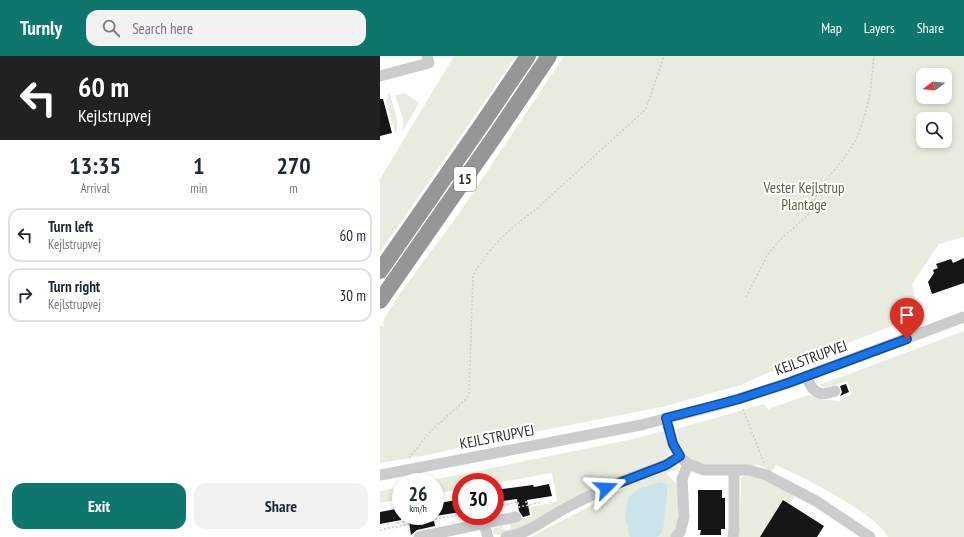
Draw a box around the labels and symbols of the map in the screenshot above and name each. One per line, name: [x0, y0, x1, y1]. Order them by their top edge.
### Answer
north arrow: [916, 68, 952, 104]
road number: 15: [454, 167, 476, 191]
park label: Vester Kejlstrup Plantage: [762, 178, 845, 214]
pin: [890, 298, 924, 339]
street label: KEJLSTRUPVEJ: [772, 336, 850, 379]
street label: KEJLSTRUPVEJ: [458, 420, 536, 453]
position arrow: [585, 467, 627, 509]
speed limit sign: 30: [452, 473, 504, 525]

